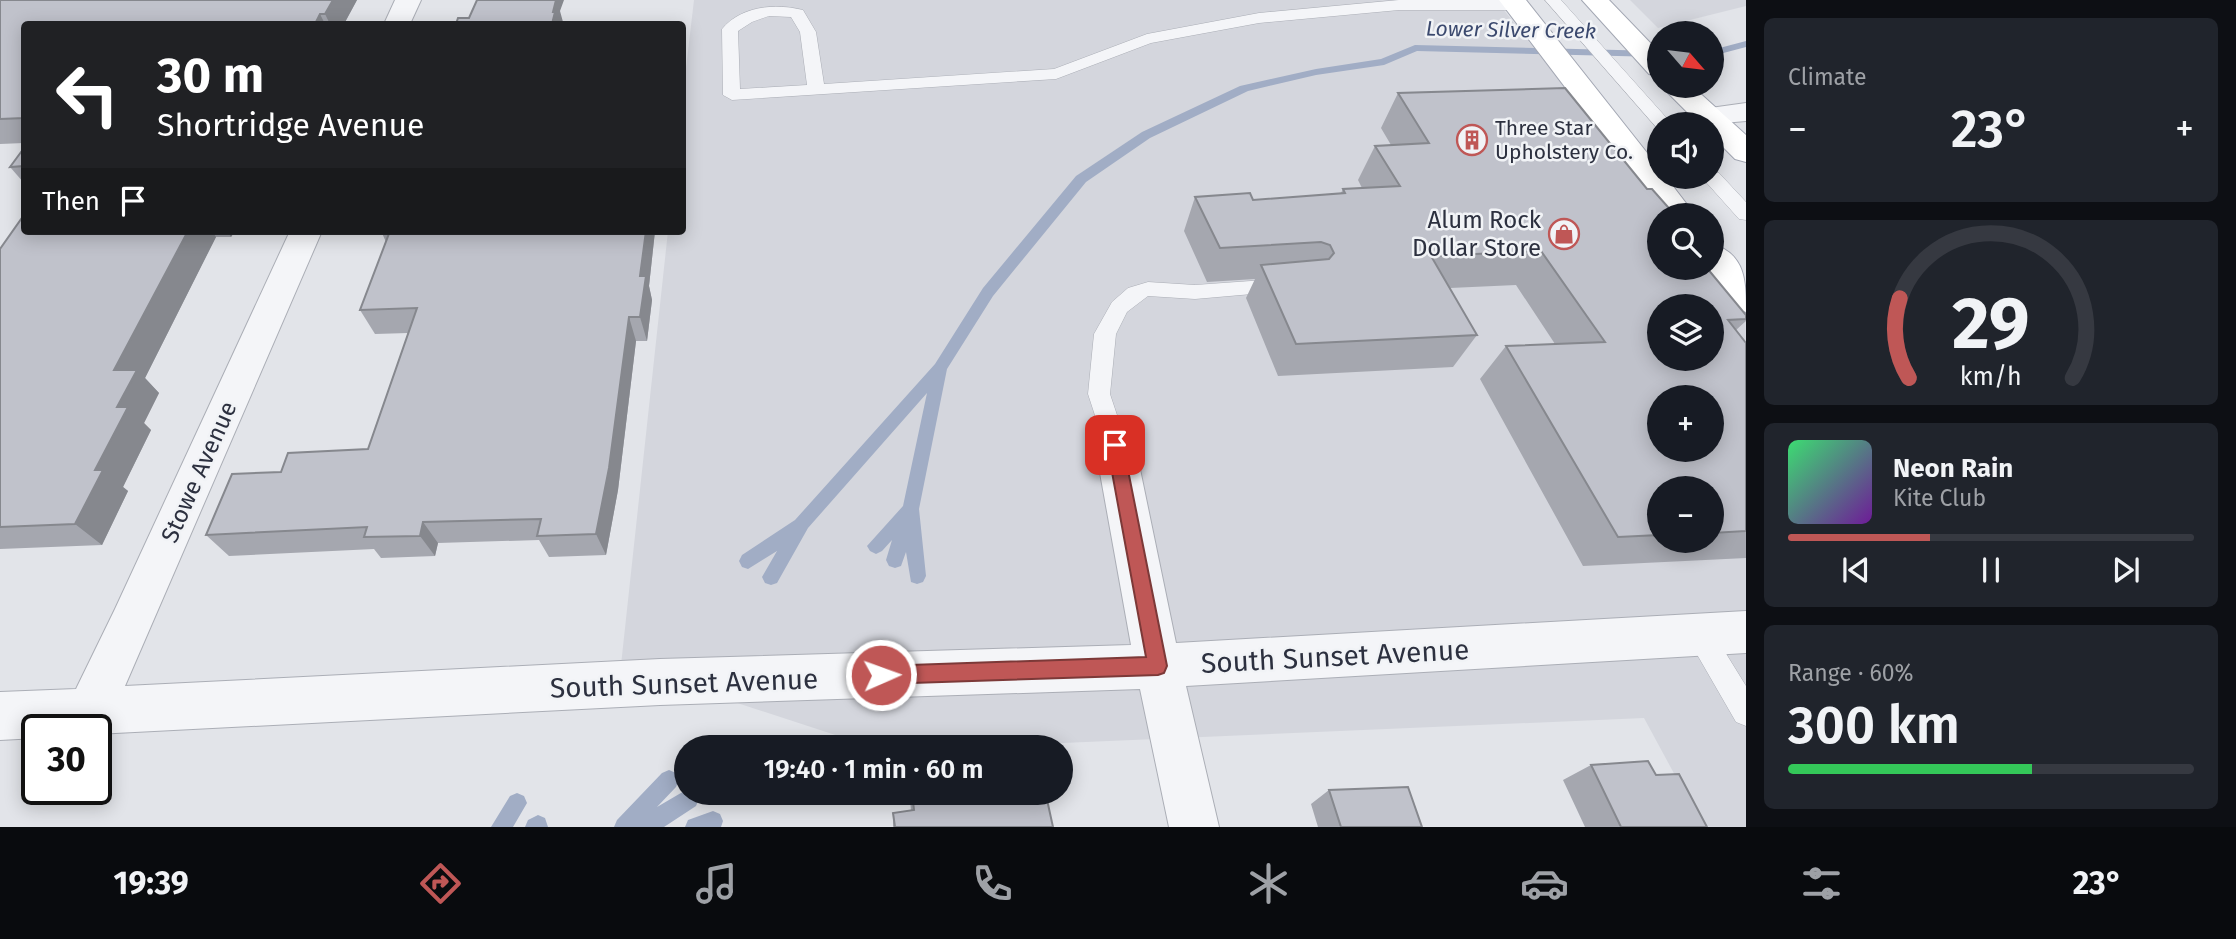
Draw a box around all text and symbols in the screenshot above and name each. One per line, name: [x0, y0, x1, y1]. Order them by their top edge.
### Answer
water label: Lower Silver Creek: [1426, 16, 1596, 44]
north arrow: [1647, 21, 1724, 98]
map controls: [1647, 21, 1724, 553]
text: 30 m: [157, 46, 264, 105]
icon: left: [42, 49, 133, 140]
text: Climate: [1788, 63, 1867, 91]
text: 23°: [1951, 98, 2031, 161]
text: Shortridge Avenue: [157, 106, 425, 144]
text: −: [1788, 106, 1807, 152]
text: +: [2175, 106, 2194, 152]
button: sound: [1647, 112, 1724, 189]
place label: Three Star Upholstery Co.: [1495, 115, 1633, 165]
building icon: Three Star Upholstery Co.: [1455, 123, 1489, 157]
icon: arrive: [114, 182, 152, 220]
text: Then: [42, 186, 100, 217]
button: search: [1647, 203, 1724, 280]
place label: Alum Rock Dollar Store: [1412, 206, 1542, 262]
shop icon: Alum Rock Dollar Store: [1547, 217, 1581, 251]
text: 29: [1952, 281, 2030, 368]
button: layers: [1647, 294, 1724, 371]
text: km/h: [1960, 362, 2022, 392]
button: +: [1647, 385, 1724, 462]
street label: Stowe Avenue: [155, 397, 243, 547]
pin: [1085, 415, 1145, 475]
icon: arrive: [1096, 426, 1134, 464]
text: Neon Rain: [1893, 453, 2013, 484]
button: −: [1647, 476, 1724, 553]
text: Kite Club: [1893, 484, 1986, 512]
icon: previous: [1837, 551, 1875, 589]
icon: pause: [1972, 551, 2010, 589]
icon: next: [2107, 551, 2145, 589]
street label: South Sunset Avenue: [1200, 633, 1470, 680]
position arrow: [844, 638, 918, 712]
text: Range · 60%: [1788, 659, 1914, 687]
street label: South Sunset Avenue: [549, 662, 819, 705]
text: 300 km: [1788, 694, 1960, 757]
speed limit sign: 30: [21, 714, 112, 805]
text: 19:40 · 1 min · 60 m: [763, 754, 984, 785]
icon: directions: [416, 859, 465, 908]
icon: music: [692, 859, 741, 908]
icon: phone: [968, 859, 1017, 908]
icon: climate: [1244, 859, 1293, 908]
icon: car: [1520, 859, 1569, 908]
icon: filters: [1797, 859, 1846, 908]
text: 19:39: [114, 864, 189, 902]
text: 23°: [2073, 864, 2122, 902]

